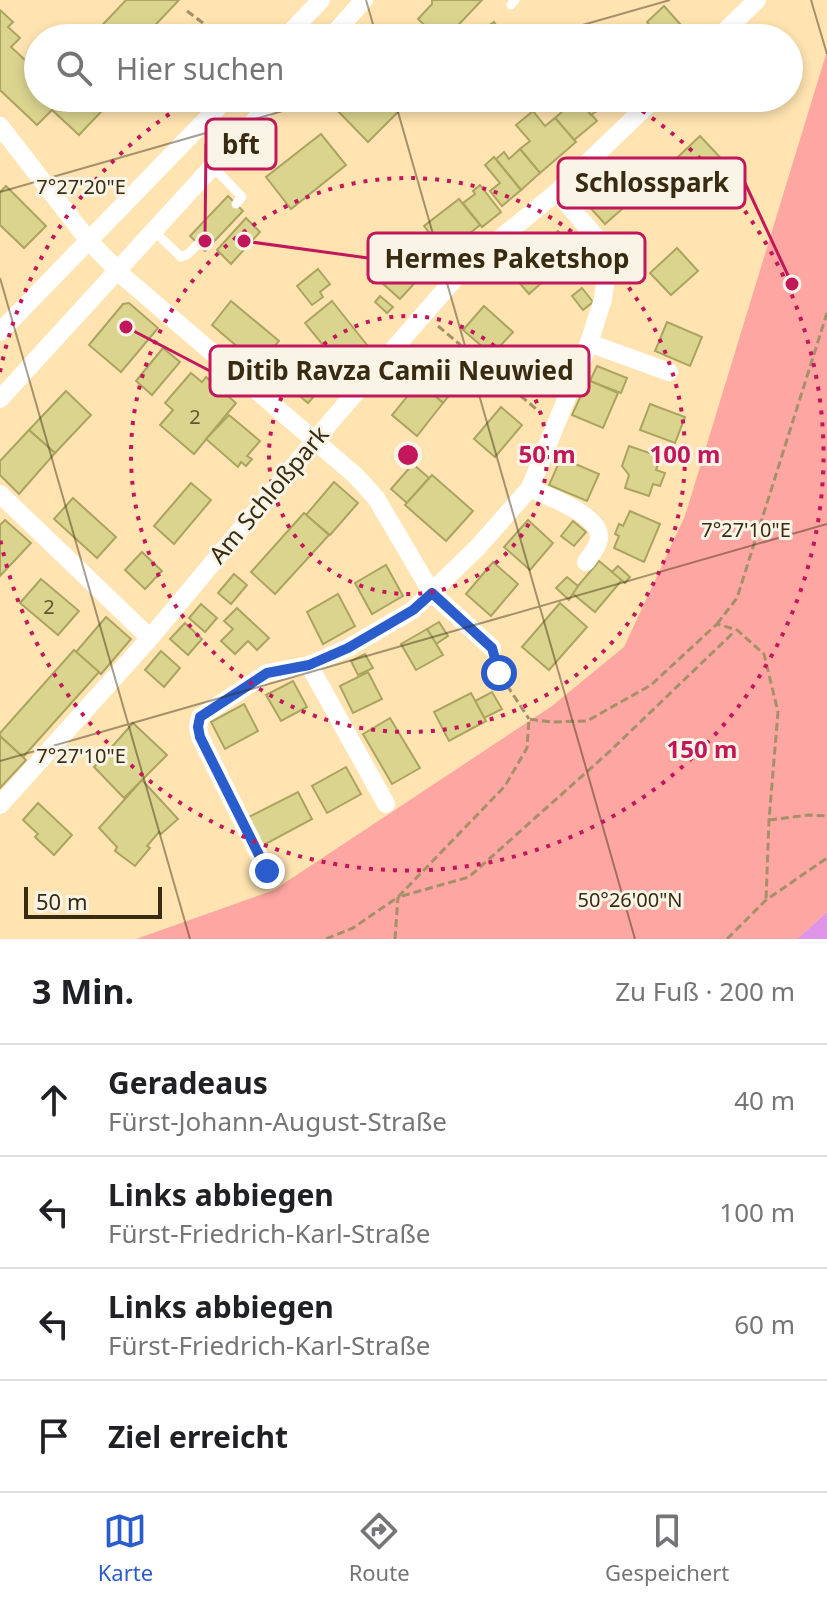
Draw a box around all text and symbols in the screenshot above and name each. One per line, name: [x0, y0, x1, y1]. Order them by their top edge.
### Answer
search box: [24, 24, 803, 112]
icon: search: [52, 46, 96, 90]
text: Hier suchen: [116, 48, 284, 89]
callout: bft: [206, 119, 276, 169]
text: bft: [222, 126, 260, 162]
callout: Schlosspark: [558, 158, 745, 208]
text: Schlosspark: [575, 164, 730, 200]
text: 7°27'20"E: [36, 173, 126, 200]
callout: Hermes Paketshop: [368, 233, 645, 283]
text: Hermes Paketshop: [385, 240, 630, 276]
callout: Ditib Ravza Camii Neuwied: [210, 346, 589, 396]
text: Ditib Ravza Camii Neuwied: [226, 352, 574, 388]
house number: 2: [189, 403, 201, 430]
street label: Am Schloßpark: [200, 418, 335, 570]
text: 50 m: [518, 437, 576, 470]
text: 100 m: [650, 437, 720, 470]
centre of rings: [394, 441, 422, 469]
text: 7°27'10"E: [701, 516, 791, 543]
house number: 2: [43, 593, 55, 620]
route start: [481, 655, 517, 691]
text: 150 m: [667, 732, 737, 765]
text: 7°27'10"E: [36, 742, 126, 769]
route end: [249, 853, 285, 889]
scale bar: [24, 883, 162, 919]
text: 50 m: [36, 886, 87, 916]
text: 50°26'00"N: [577, 886, 683, 913]
text: 3 Min.: [32, 968, 134, 1014]
text: Zu Fuß · 200 m: [615, 973, 795, 1009]
text: Geradeaus: [108, 1062, 268, 1103]
icon: ahead: [32, 1078, 76, 1122]
text: 40 m: [734, 1082, 795, 1118]
text: Fürst-Johann-August-Straße: [108, 1103, 447, 1139]
text: Links abbiegen: [108, 1174, 334, 1215]
icon: left: [32, 1190, 76, 1234]
text: 100 m: [719, 1194, 795, 1230]
text: Fürst-Friedrich-Karl-Straße: [108, 1215, 431, 1251]
text: Links abbiegen: [108, 1286, 334, 1327]
icon: left: [32, 1302, 76, 1346]
text: 60 m: [734, 1306, 795, 1342]
text: Fürst-Friedrich-Karl-Straße: [108, 1327, 431, 1363]
icon: arrive: [32, 1414, 76, 1458]
text: Ziel erreicht: [108, 1416, 288, 1457]
tab: Karte: [98, 1509, 153, 1587]
tab: Route: [349, 1509, 410, 1587]
tab: Gespeichert: [605, 1509, 729, 1587]

